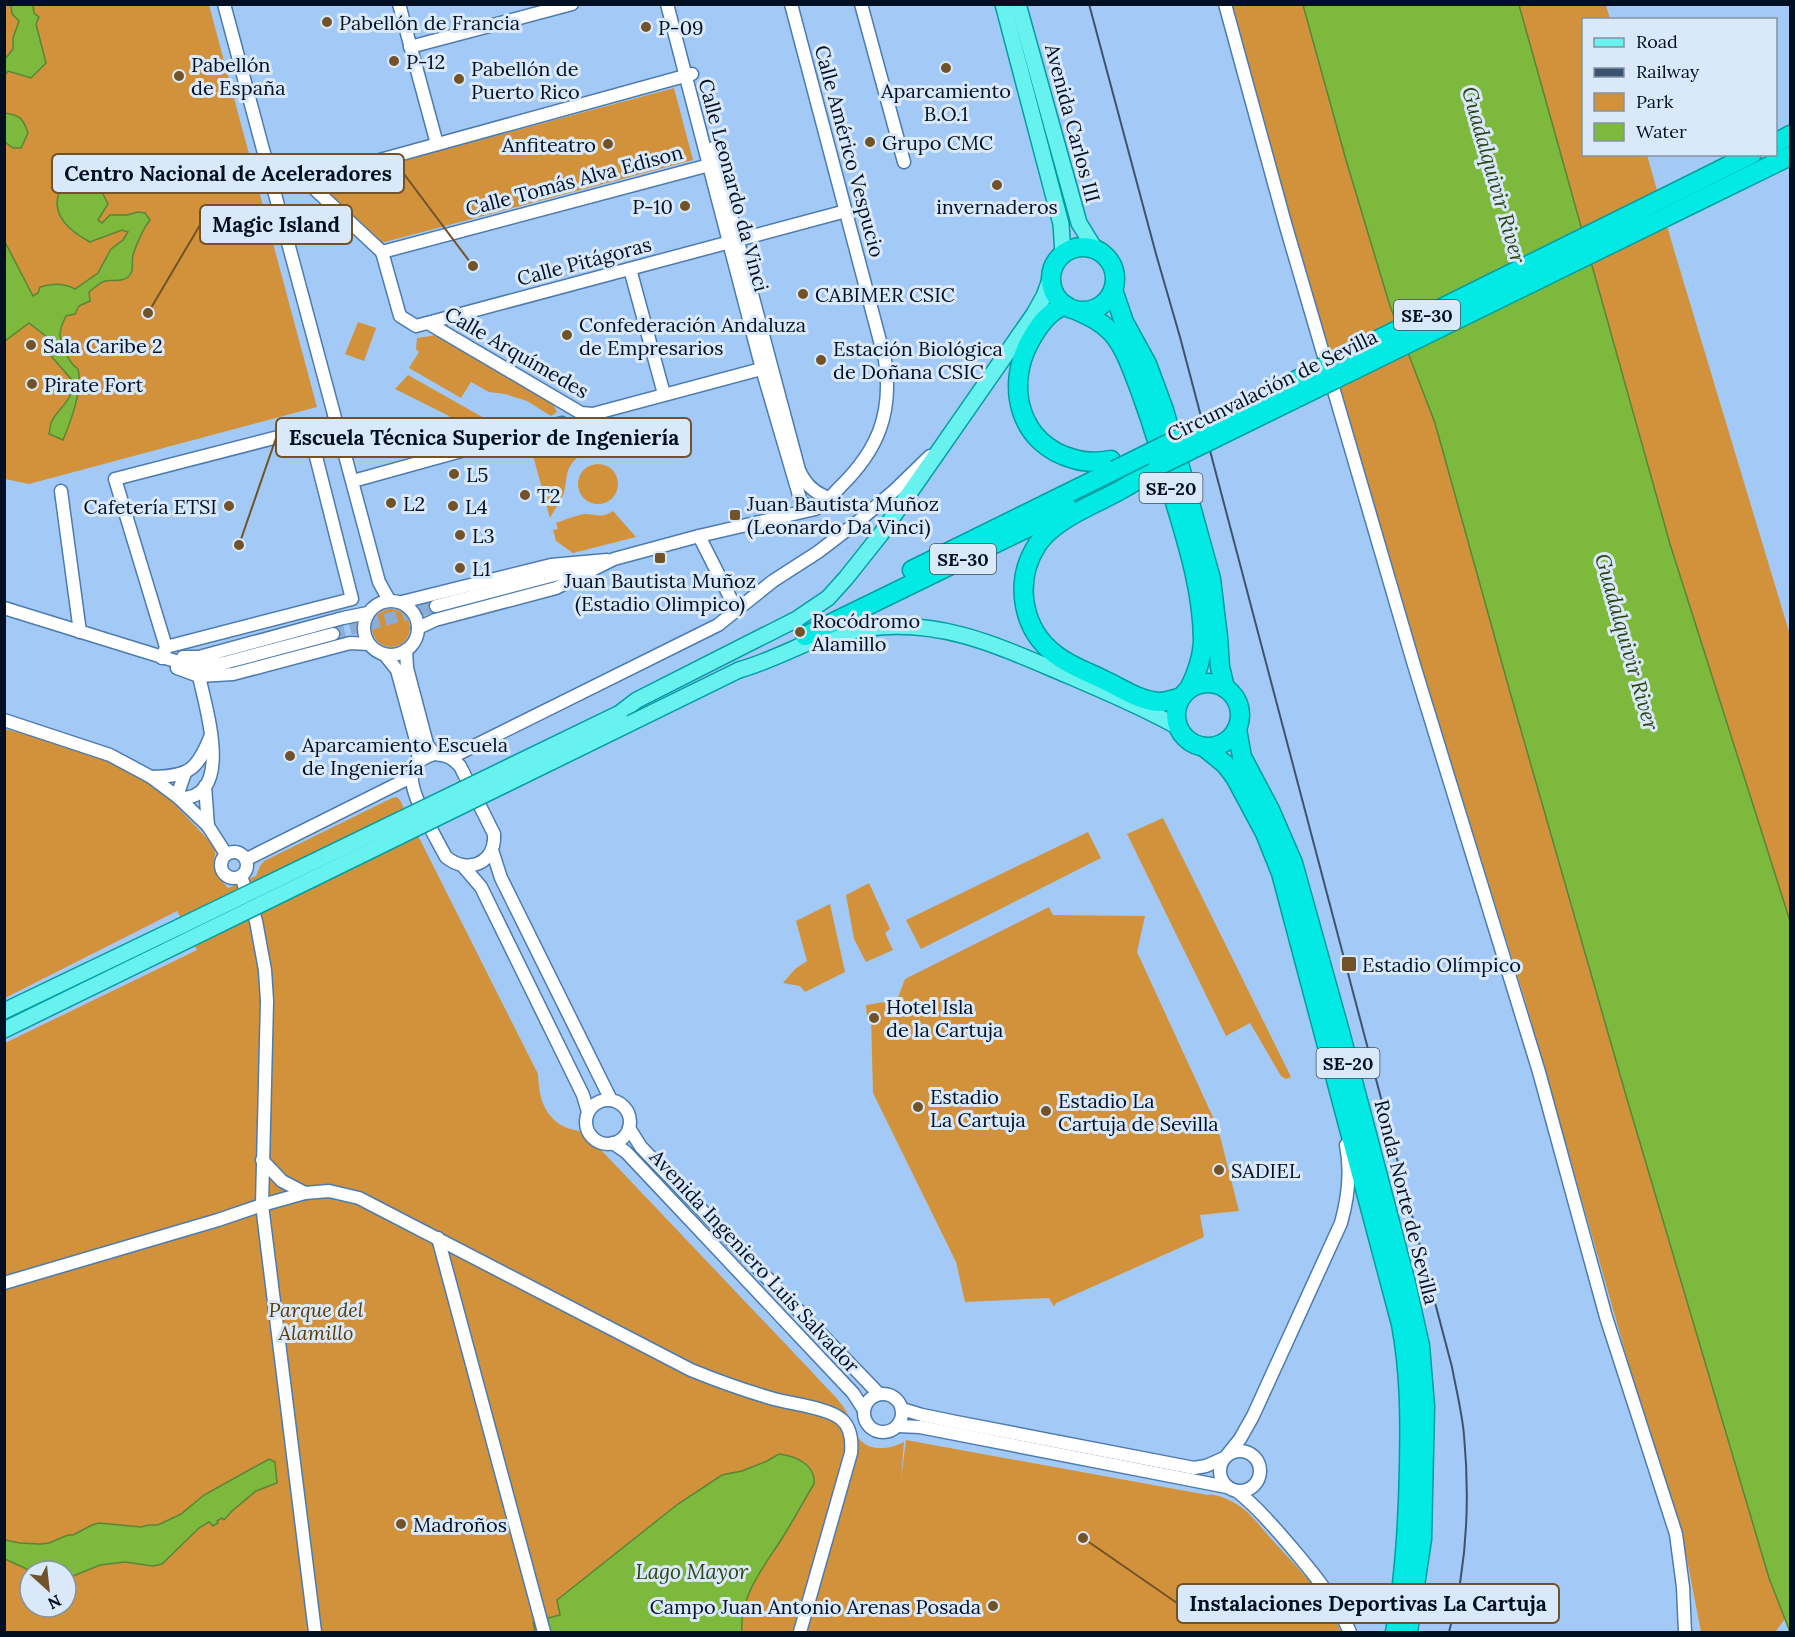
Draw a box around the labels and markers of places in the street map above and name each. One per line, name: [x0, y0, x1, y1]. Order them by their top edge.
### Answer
place label: Pabellón de Francia: [339, 10, 520, 35]
marker: Pabellón de Francia: [320, 15, 334, 29]
place label: P-09: [658, 15, 704, 40]
marker: P-09: [639, 20, 653, 34]
place label: P-12: [406, 49, 445, 74]
place label: Pabellón de España: [191, 52, 285, 100]
marker: P-12: [387, 54, 401, 68]
place label: Pabellón de Puerto Rico: [471, 56, 580, 104]
marker: Aparcamiento B.O.1: [939, 61, 953, 75]
marker: Pabellón de España: [172, 69, 186, 83]
marker: Pabellón de Puerto Rico: [452, 72, 466, 86]
place label: Aparcamiento B.O.1: [880, 78, 1011, 126]
place label: Grupo CMC: [882, 130, 993, 155]
place label: Anfiteatro: [501, 132, 596, 157]
marker: Grupo CMC: [863, 135, 877, 149]
marker: Anfiteatro: [601, 137, 615, 151]
callout: Centro Nacional de Aceleradores: [52, 154, 404, 193]
marker: invernaderos: [990, 178, 1004, 192]
place label: P-10: [632, 194, 673, 219]
place label: invernaderos: [936, 194, 1058, 219]
marker: P-10: [678, 199, 692, 213]
callout: Magic Island: [200, 205, 352, 244]
place label: CABIMER CSIC: [815, 282, 955, 307]
marker: CABIMER CSIC: [796, 287, 810, 301]
place label: Confederación Andaluza de Empresarios: [579, 312, 806, 360]
marker: Confederación Andaluza de Empresarios: [560, 328, 574, 342]
place label: Sala Caribe 2: [43, 333, 163, 358]
place label: Estación Biológica de Doñana CSIC: [833, 336, 1003, 384]
marker: Sala Caribe 2: [24, 338, 38, 352]
marker: Estación Biológica de Doñana CSIC: [814, 353, 828, 367]
place label: Pirate Fort: [44, 372, 143, 397]
marker: Pirate Fort: [25, 377, 39, 391]
callout: Escuela Técnica Superior de Ingeniería: [276, 418, 691, 457]
place label: L5: [466, 462, 488, 487]
marker: L5: [447, 467, 461, 481]
place label: T2: [537, 483, 561, 508]
marker: T2: [518, 488, 532, 502]
place label: L2: [403, 491, 425, 516]
place label: Juan Bautista Muñoz (Leonardo Da Vinci): [746, 491, 939, 540]
place label: Cafetería ETSI: [84, 494, 217, 519]
place label: L4: [465, 494, 488, 519]
marker: L2: [384, 496, 398, 510]
marker: Cafetería ETSI: [222, 499, 236, 513]
marker: L4: [446, 499, 460, 513]
marker: Juan Bautista Muñoz (Leonardo Da Vinci): [728, 508, 742, 522]
place label: L3: [472, 523, 495, 548]
marker: L3: [453, 528, 467, 542]
marker: Juan Bautista Muñoz (Estadio Olimpico): [653, 551, 667, 565]
place label: L1: [472, 556, 491, 581]
marker: L1: [453, 561, 467, 575]
place label: Juan Bautista Muñoz (Estadio Olimpico): [563, 568, 756, 617]
place label: Rocódromo Alamillo: [811, 608, 920, 656]
marker: Rocódromo Alamillo: [793, 625, 807, 639]
place label: Aparcamiento Escuela de Ingeniería: [301, 732, 508, 780]
marker: Aparcamiento Escuela de Ingeniería: [283, 749, 297, 763]
place label: Estadio Olímpico: [1362, 952, 1521, 977]
marker: Estadio Olímpico: [1340, 955, 1358, 973]
place label: Hotel Isla de la Cartuja: [886, 994, 1003, 1042]
marker: Hotel Isla de la Cartuja: [867, 1011, 881, 1025]
place label: Estadio La Cartuja: [930, 1084, 1026, 1132]
place label: Estadio La Cartuja de Sevilla: [1058, 1088, 1219, 1136]
marker: Estadio La Cartuja: [911, 1100, 925, 1114]
marker: Estadio La Cartuja de Sevilla: [1039, 1104, 1053, 1118]
place label: SADIEL: [1231, 1158, 1301, 1183]
marker: SADIEL: [1212, 1163, 1226, 1177]
place label: Madroños: [413, 1512, 507, 1537]
marker: Madroños: [394, 1517, 408, 1531]
callout: Instalaciones Deportivas La Cartuja: [1177, 1584, 1559, 1623]
place label: Campo Juan Antonio Arenas Posada: [650, 1594, 981, 1619]
marker: Campo Juan Antonio Arenas Posada: [986, 1599, 1000, 1613]

